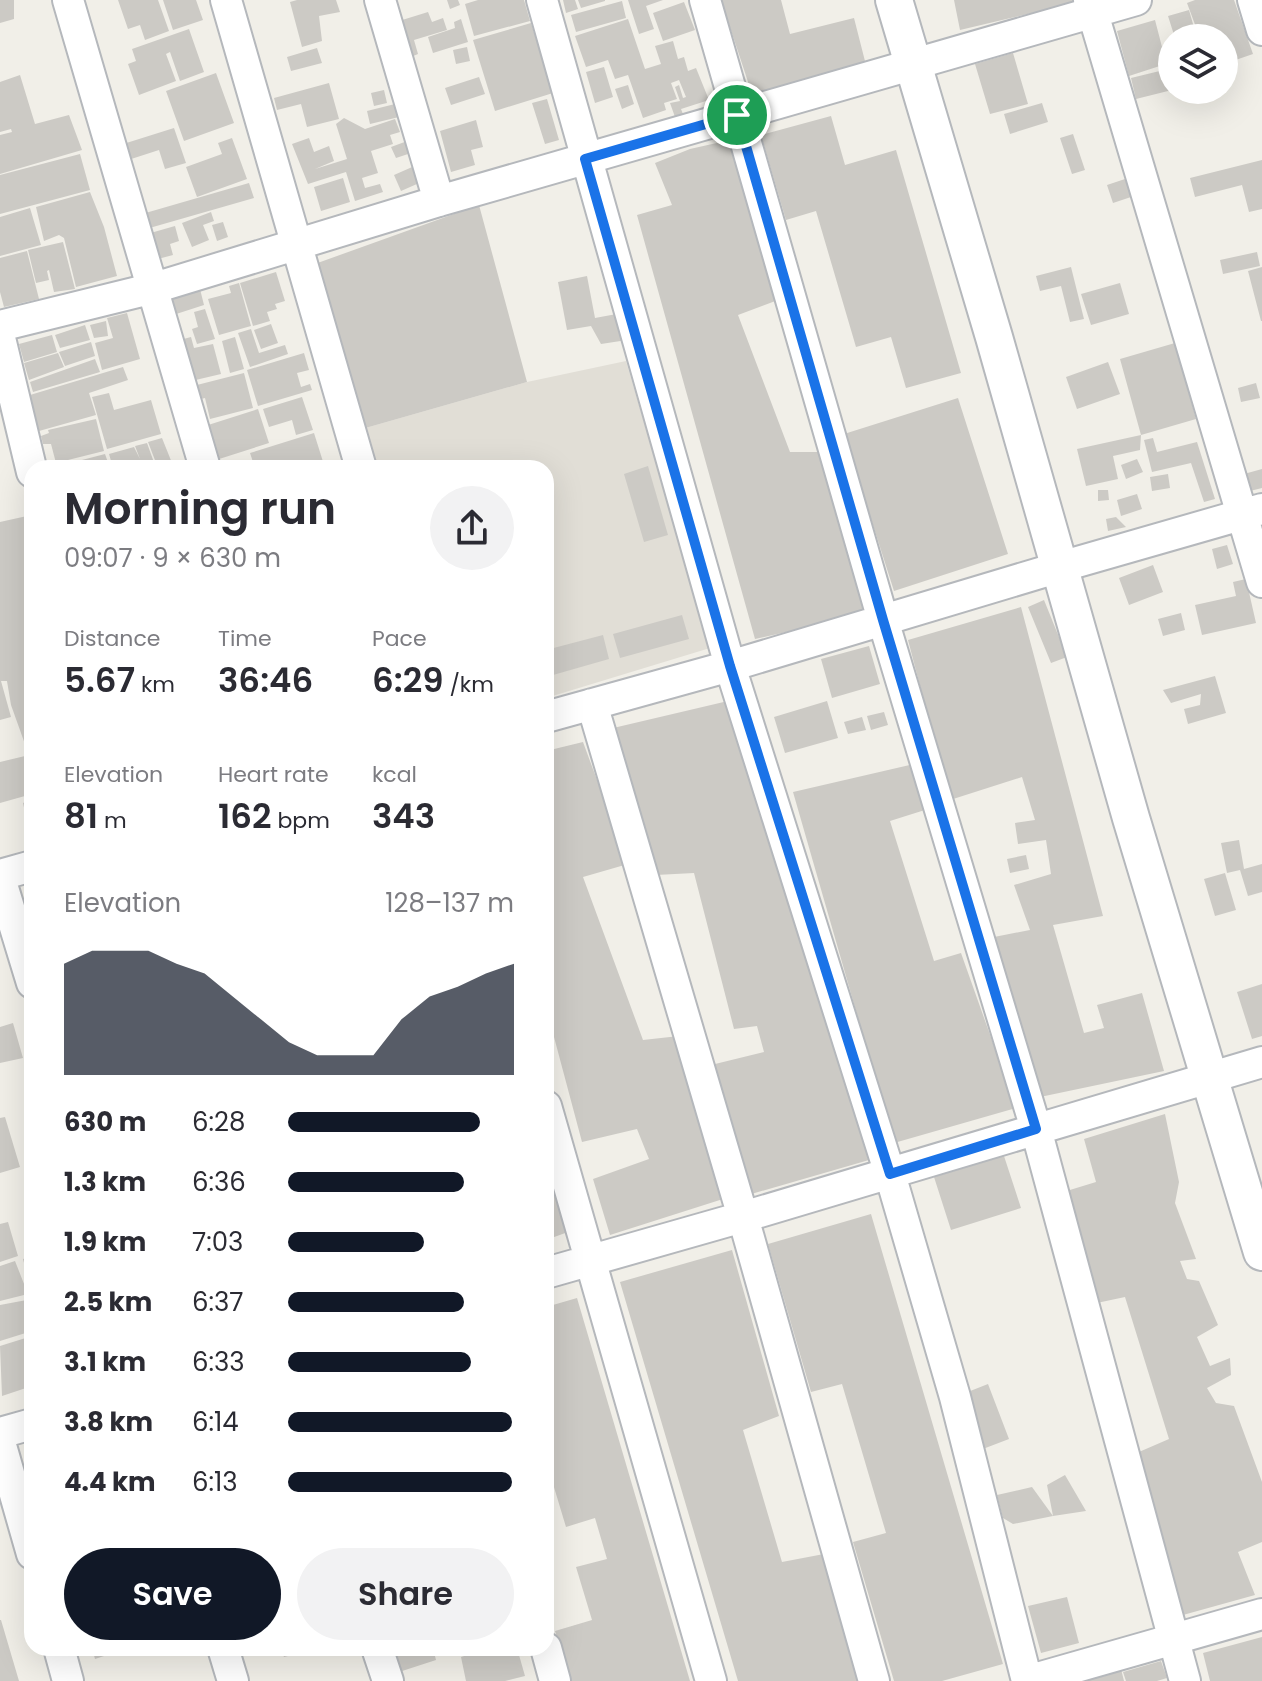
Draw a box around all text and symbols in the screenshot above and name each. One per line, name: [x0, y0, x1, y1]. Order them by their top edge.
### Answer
map controls: [1158, 24, 1238, 104]
button: layers: [1158, 24, 1238, 104]
pin: [703, 81, 771, 149]
icon: arrive: [715, 93, 759, 137]
text: Morning run: [64, 478, 336, 539]
button: share: [430, 486, 514, 570]
text: 09:07 · 9 × 630 m: [64, 540, 281, 576]
text: Distance: [64, 623, 160, 654]
text: Time: [218, 623, 272, 654]
text: Pace: [372, 623, 427, 654]
text: 5.67: [64, 656, 135, 704]
text: 36:46: [218, 656, 313, 704]
text: 6:29: [372, 656, 444, 704]
text: km: [135, 669, 175, 700]
text: /km: [444, 669, 494, 700]
text: Elevation: [64, 759, 163, 790]
text: Heart rate: [218, 759, 329, 790]
text: kcal: [372, 759, 417, 790]
text: 81: [64, 792, 98, 840]
text: 162: [218, 792, 272, 840]
text: 343: [372, 792, 435, 840]
text: m: [98, 805, 127, 836]
text: bpm: [272, 805, 330, 836]
text: Elevation: [64, 885, 181, 921]
text: 128–137 m: [385, 885, 514, 921]
text: 630 m: [64, 1104, 146, 1140]
text: 6:28: [192, 1104, 245, 1140]
text: 1.3 km: [64, 1164, 146, 1200]
text: 6:36: [192, 1164, 246, 1200]
text: 1.9 km: [64, 1224, 146, 1260]
text: 7:03: [192, 1224, 243, 1260]
text: 2.5 km: [64, 1284, 152, 1320]
text: 6:37: [192, 1284, 244, 1320]
text: 3.1 km: [64, 1344, 146, 1380]
text: 6:33: [192, 1344, 245, 1380]
text: 3.8 km: [64, 1404, 153, 1440]
text: 6:14: [192, 1404, 239, 1440]
text: 4.4 km: [64, 1464, 156, 1500]
text: 6:13: [192, 1464, 238, 1500]
button: Save: [64, 1548, 281, 1640]
button: Share: [297, 1548, 514, 1640]

